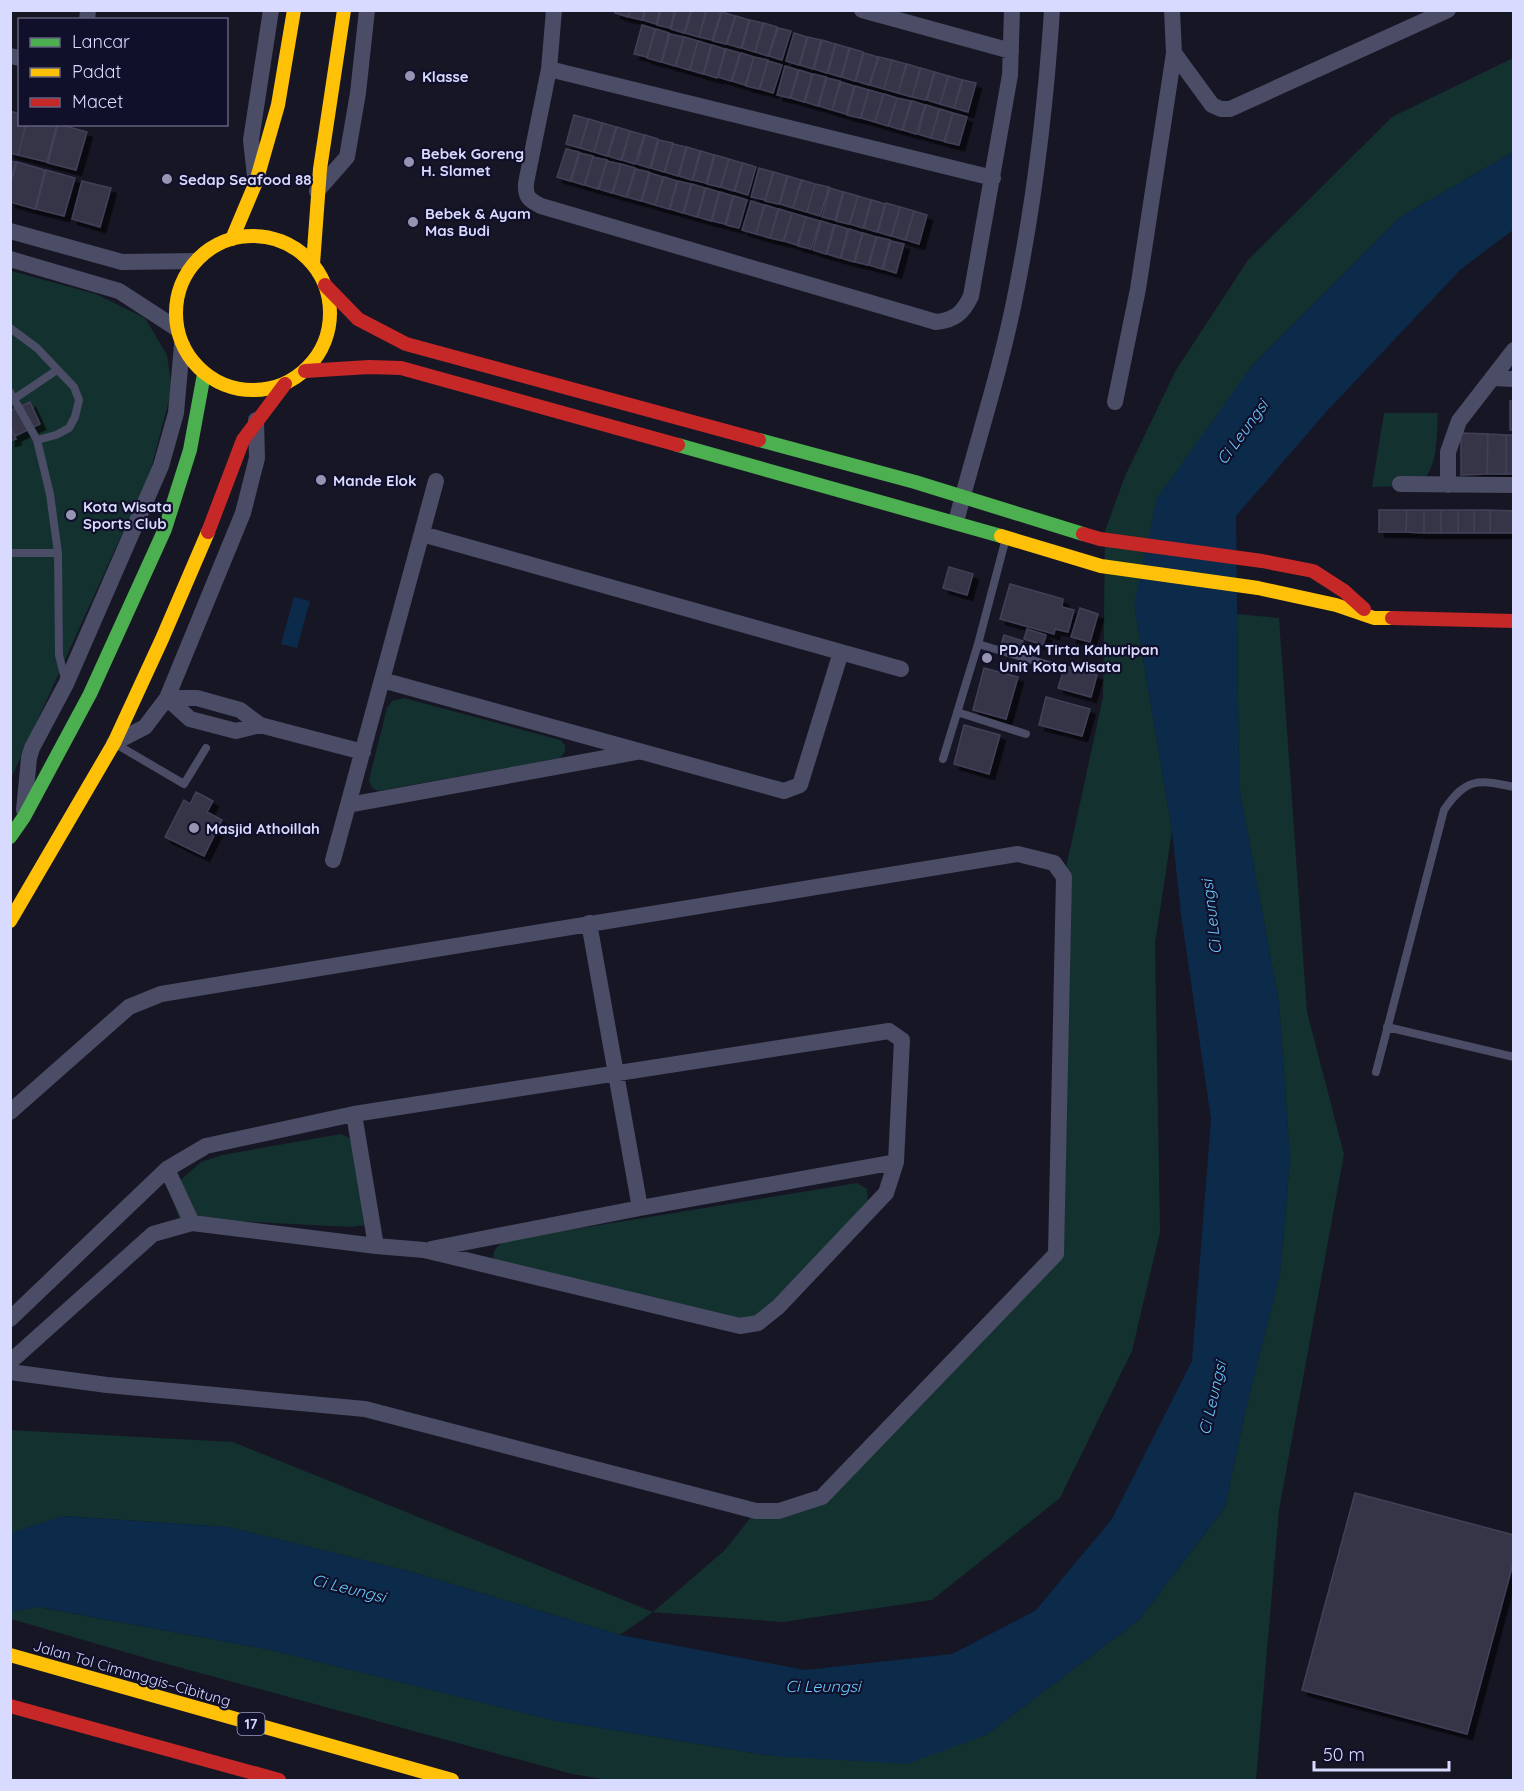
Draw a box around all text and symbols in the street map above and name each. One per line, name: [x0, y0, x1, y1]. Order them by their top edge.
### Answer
legend: [18, 18, 228, 126]
text: Lancar: [72, 30, 130, 53]
text: Padat: [72, 60, 121, 83]
place label: Klasse: [422, 67, 469, 86]
marker: Klasse: [403, 69, 417, 83]
text: Macet: [72, 90, 123, 113]
place label: Bebek Goreng H. Slamet: [421, 144, 524, 180]
marker: Bebek Goreng H. Slamet: [402, 155, 416, 169]
place label: Sedap Seafood 88: [179, 170, 311, 189]
marker: Sedap Seafood 88: [160, 172, 174, 186]
place label: Bebek & Ayam Mas Budi: [425, 204, 531, 240]
marker: Bebek & Ayam Mas Budi: [406, 215, 420, 229]
water label: Ci Leungsi: [1212, 395, 1273, 468]
place label: Mande Elok: [333, 471, 417, 490]
marker: Mande Elok: [314, 473, 328, 487]
place label: Kota Wisata Sports Club: [83, 497, 172, 533]
marker: Kota Wisata Sports Club: [64, 508, 78, 522]
place label: PDAM Tirta Kahuripan Unit Kota Wisata: [999, 640, 1159, 676]
marker: PDAM Tirta Kahuripan Unit Kota Wisata: [980, 651, 994, 665]
place label: Masjid Athoillah: [206, 819, 320, 838]
marker: Masjid Athoillah: [187, 821, 201, 835]
water label: Ci Leungsi: [1196, 877, 1225, 955]
water label: Ci Leungsi: [1194, 1358, 1231, 1437]
water label: Ci Leungsi: [310, 1569, 389, 1607]
street label: Jalan Tol Cimanggis–Cibitung: [31, 1636, 233, 1710]
water label: Ci Leungsi: [786, 1676, 862, 1696]
road number: 17: [238, 1713, 264, 1735]
scale bar: [1314, 1734, 1449, 1772]
text: 50 m: [1323, 1743, 1365, 1766]

